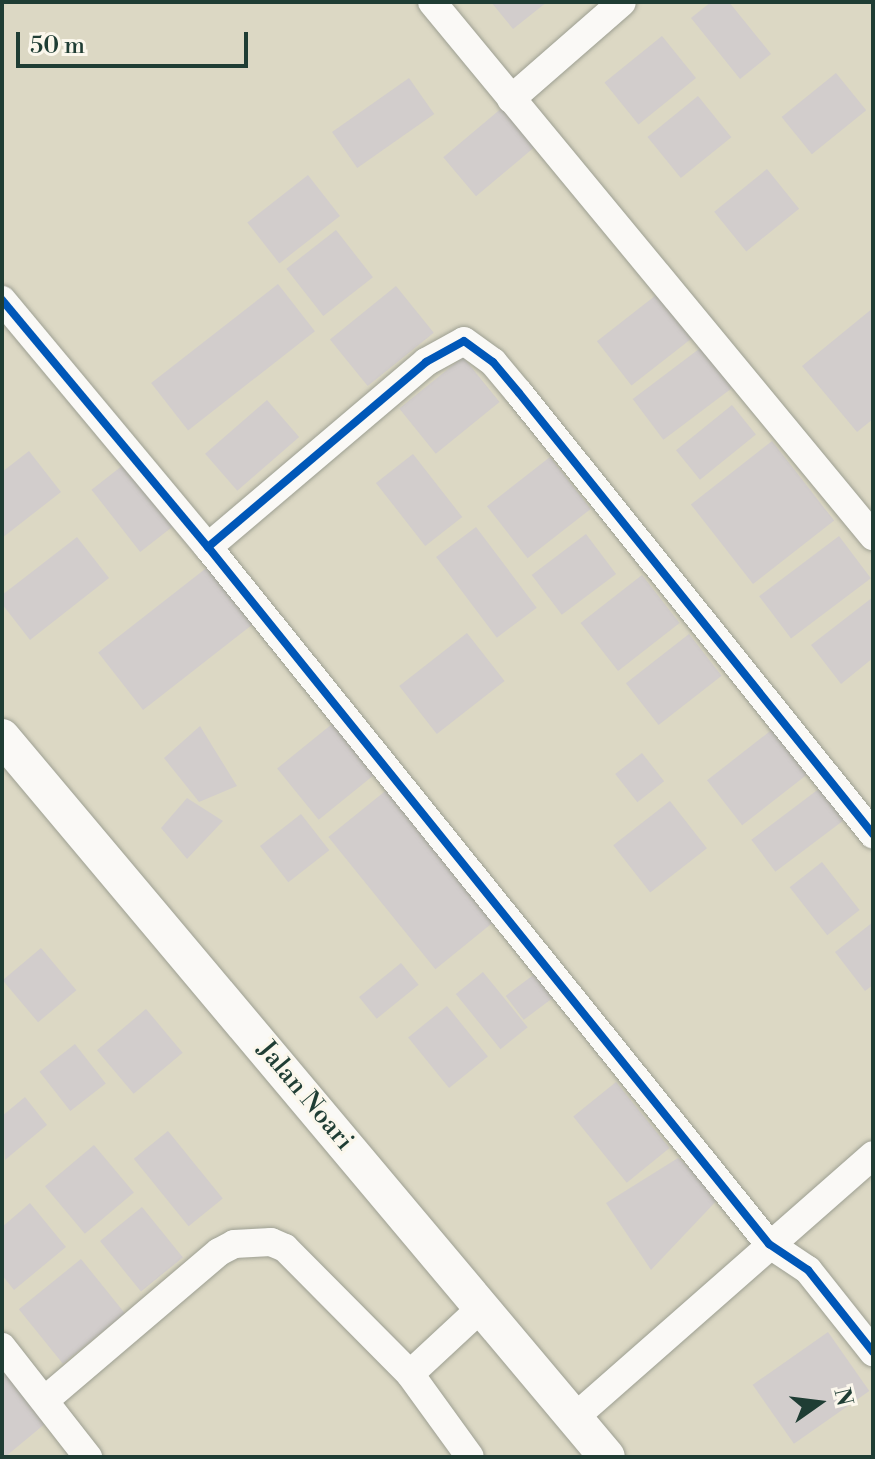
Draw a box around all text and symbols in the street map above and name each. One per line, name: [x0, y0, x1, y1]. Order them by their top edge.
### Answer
scale bar: [20, 16, 252, 66]
text: 50 m: [30, 31, 85, 61]
street label: Jalan Noari: [250, 1035, 360, 1157]
north arrow: [779, 1363, 859, 1443]
text: N: [828, 1385, 858, 1409]

